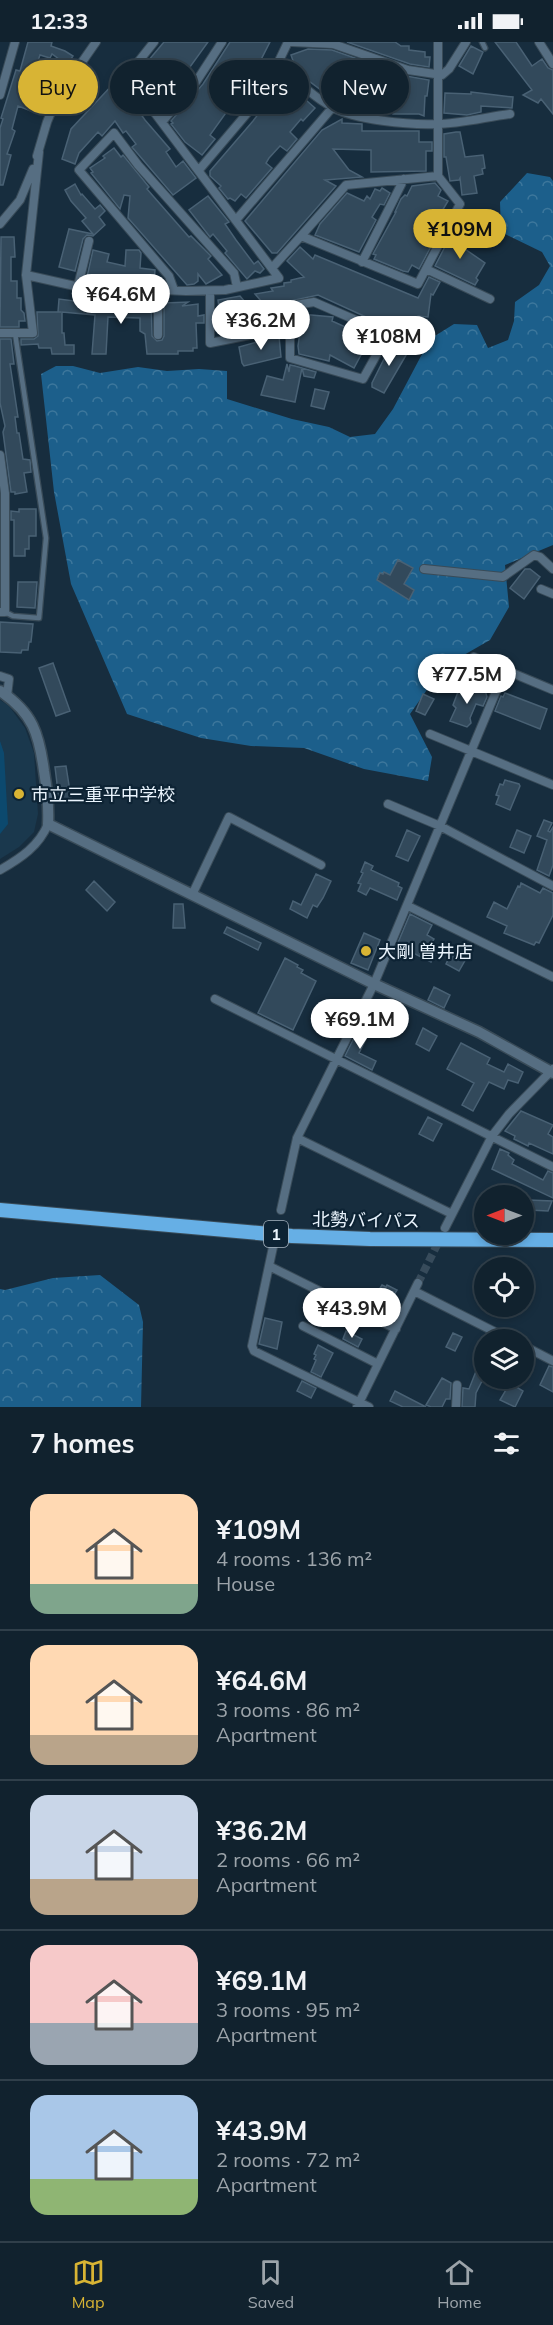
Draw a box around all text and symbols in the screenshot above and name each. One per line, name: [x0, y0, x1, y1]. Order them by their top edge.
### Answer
text: 12:33: [30, 7, 88, 35]
chip: Buy: [18, 60, 98, 114]
chip: Rent: [110, 60, 197, 114]
chip: Filters: [209, 60, 309, 114]
chip: New: [321, 60, 409, 114]
pin: ¥109M: [418, 209, 502, 260]
text: ¥109M: [427, 216, 493, 241]
pin: ¥64.6M: [72, 274, 170, 325]
text: ¥64.6M: [86, 281, 156, 306]
pin: ¥36.2M: [212, 300, 310, 351]
text: ¥36.2M: [226, 307, 296, 332]
pin: ¥108M: [347, 316, 431, 367]
text: ¥108M: [356, 323, 422, 348]
pin: ¥77.5M: [418, 654, 516, 705]
text: ¥77.5M: [432, 661, 502, 686]
place label: 市立三重平中学校: [31, 783, 175, 806]
marker: 市立三重平中学校: [12, 787, 26, 801]
place label: 大剛 曽井店: [378, 940, 473, 963]
marker: 大剛 曽井店: [359, 944, 373, 958]
pin: ¥69.1M: [311, 999, 409, 1050]
text: ¥69.1M: [325, 1006, 395, 1031]
north arrow: [474, 1185, 534, 1245]
map controls: [474, 1185, 534, 1389]
street label: 北勢バイパス: [312, 1208, 420, 1232]
road number: 1: [264, 1221, 288, 1247]
button: locate: [474, 1257, 534, 1317]
pin: ¥43.9M: [303, 1288, 401, 1339]
text: ¥43.9M: [317, 1295, 387, 1320]
button: layers: [474, 1329, 534, 1389]
text: 7 homes: [30, 1427, 134, 1460]
icon: filters: [490, 1427, 523, 1460]
text: ¥109M: [216, 1513, 301, 1546]
icon: home: [78, 1518, 150, 1590]
text: 4 rooms · 136 m²: [216, 1546, 372, 1571]
text: House: [216, 1571, 275, 1596]
text: ¥64.6M: [216, 1664, 307, 1697]
icon: home: [78, 1669, 150, 1741]
text: 3 rooms · 86 m²: [216, 1697, 360, 1722]
text: Apartment: [216, 1722, 317, 1747]
text: ¥36.2M: [216, 1814, 307, 1847]
icon: home: [78, 1819, 150, 1891]
text: 2 rooms · 66 m²: [216, 1847, 360, 1872]
text: Apartment: [216, 1872, 317, 1897]
text: ¥69.1M: [216, 1964, 307, 1997]
icon: home: [78, 1969, 150, 2041]
text: 3 rooms · 95 m²: [216, 1997, 360, 2022]
text: Apartment: [216, 2022, 317, 2047]
text: ¥43.9M: [216, 2114, 307, 2147]
icon: home: [78, 2119, 150, 2191]
text: 2 rooms · 72 m²: [216, 2147, 360, 2172]
text: Apartment: [216, 2172, 317, 2197]
tab: Map: [72, 2256, 105, 2312]
tab: Saved: [248, 2256, 294, 2312]
tab: Home: [437, 2256, 481, 2312]

